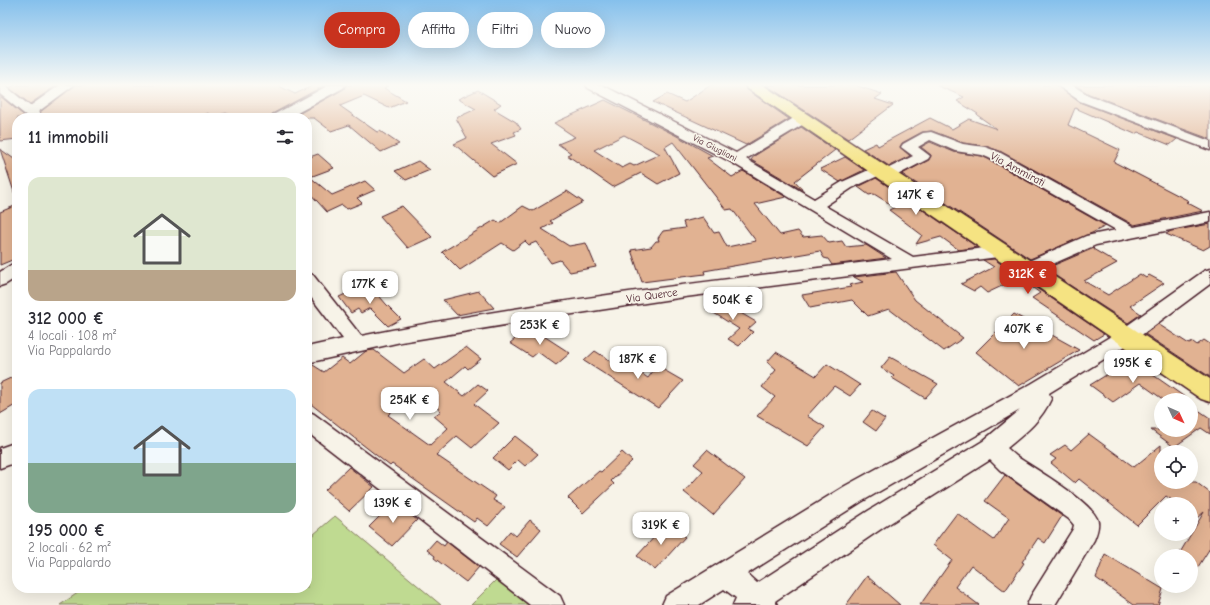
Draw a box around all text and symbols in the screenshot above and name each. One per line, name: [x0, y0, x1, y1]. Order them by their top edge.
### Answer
chip: Compra: [324, 12, 400, 48]
chip: Affitta: [408, 12, 469, 48]
chip: Filtri: [477, 12, 533, 48]
chip: Nuovo: [541, 12, 605, 48]
icon: filters: [274, 126, 296, 148]
text: 11 immobili: [28, 128, 109, 147]
street label: Via Giugliani: [691, 133, 739, 163]
street label: Via Ammirati: [988, 150, 1047, 189]
pin: 147K €: [883, 182, 949, 216]
text: 147K €: [897, 187, 935, 202]
icon: home: [126, 203, 198, 275]
pin: 312K €: [995, 261, 1061, 295]
text: 312K €: [1009, 266, 1047, 281]
pin: 177K €: [337, 271, 403, 305]
text: 177K €: [351, 276, 389, 291]
street label: Via Querce: [626, 285, 679, 306]
pin: 504K €: [700, 287, 766, 321]
text: 504K €: [712, 292, 754, 307]
text: 312 000 €: [28, 309, 105, 328]
pin: 253K €: [507, 312, 573, 346]
pin: 407K €: [991, 316, 1057, 350]
text: 253K €: [520, 317, 560, 332]
text: 407K €: [1004, 321, 1044, 336]
text: 4 locali · 108 m²: [28, 328, 116, 343]
text: Via Pappalardo: [28, 343, 111, 358]
pin: 187K €: [605, 346, 671, 380]
pin: 195K €: [1100, 350, 1166, 384]
text: 187K €: [619, 351, 657, 366]
text: 195K €: [1113, 355, 1153, 370]
pin: 254K €: [377, 387, 443, 421]
text: 254K €: [390, 392, 430, 407]
north arrow: [1154, 393, 1198, 437]
map controls: [1154, 393, 1198, 593]
icon: home: [126, 415, 198, 487]
button: locate: [1154, 445, 1198, 489]
pin: 139K €: [360, 490, 426, 524]
text: 139K €: [373, 495, 413, 510]
button: +: [1154, 497, 1198, 541]
pin: 319K €: [628, 512, 694, 546]
text: 319K €: [641, 517, 681, 532]
text: 195 000 €: [28, 521, 106, 540]
text: 2 locali · 62 m²: [28, 540, 111, 555]
button: −: [1154, 549, 1198, 593]
text: Via Pappalardo: [28, 555, 111, 570]

